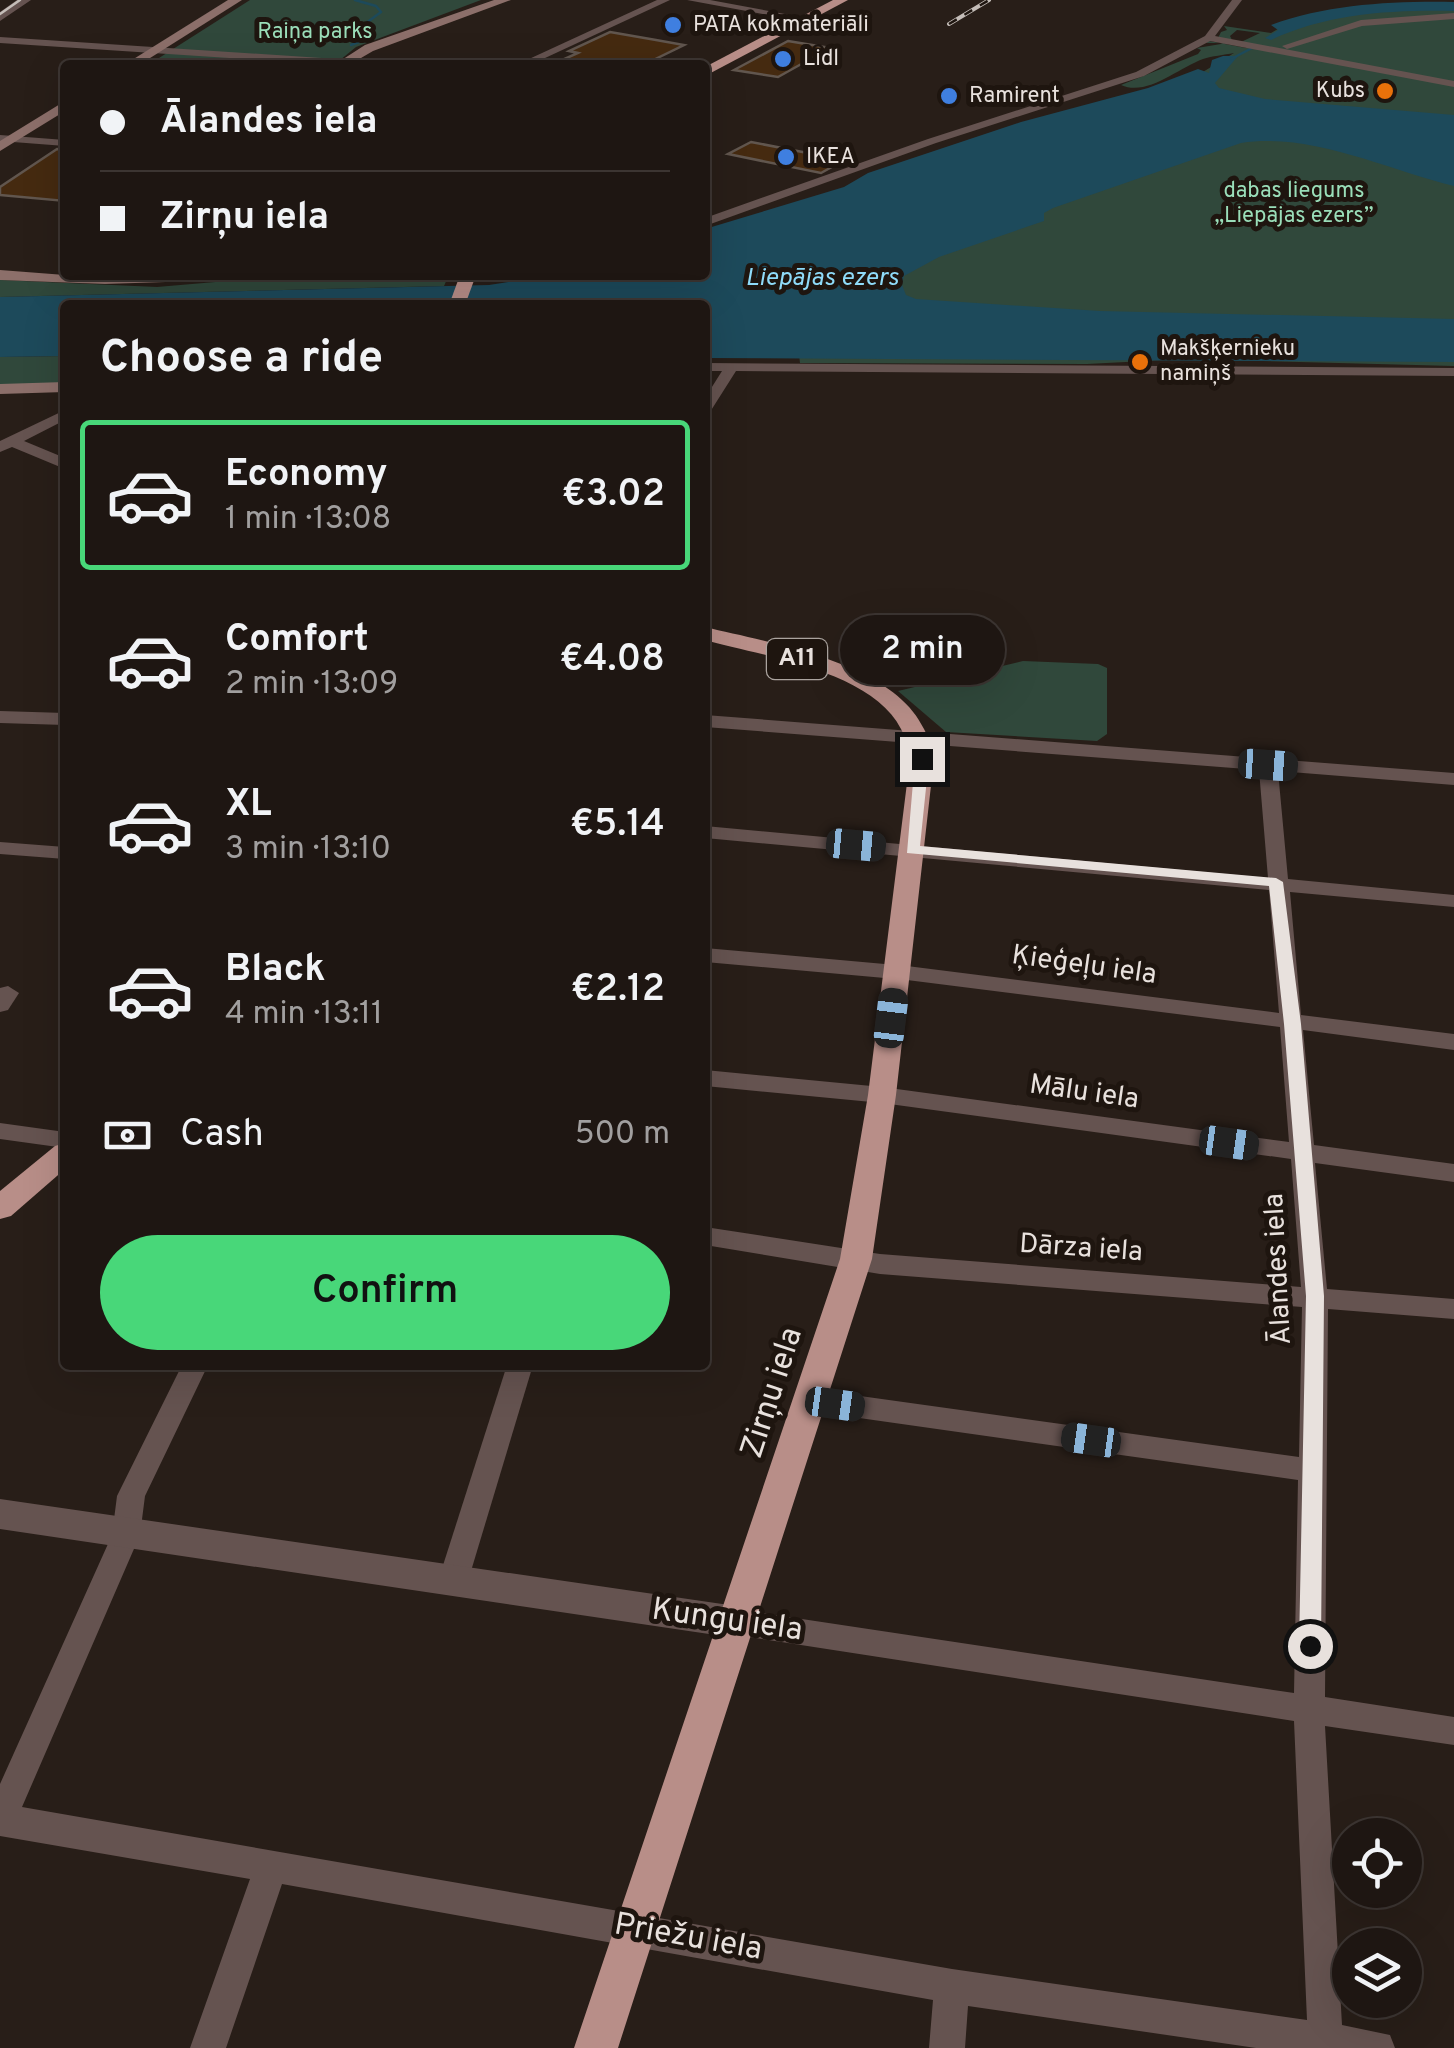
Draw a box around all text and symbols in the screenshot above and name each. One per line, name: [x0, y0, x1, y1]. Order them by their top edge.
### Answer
place label: PATA kokmateriāli: [693, 12, 869, 39]
marker: PATA kokmateriāli: [662, 14, 684, 36]
park label: Raiņa parks: [257, 19, 373, 46]
place label: Lidl: [803, 46, 839, 73]
marker: Lidl: [772, 48, 794, 70]
place label: Kubs: [1316, 78, 1365, 105]
marker: Kubs: [1374, 80, 1396, 102]
place label: Ramirent: [969, 83, 1060, 110]
marker: Ramirent: [938, 85, 960, 107]
text: Ālandes iela: [160, 98, 377, 147]
place label: IKEA: [806, 144, 855, 171]
marker: IKEA: [775, 146, 797, 168]
park label: dabas liegums „Liepājas ezers”: [1215, 178, 1373, 230]
text: Zirņu iela: [160, 194, 329, 243]
water label: Liepājas ezers: [745, 263, 899, 295]
text: Choose a ride: [100, 331, 383, 388]
place label: Makšķernieku namiņš: [1160, 336, 1295, 388]
marker: Makšķernieku namiņš: [1129, 351, 1151, 373]
icon: car: [105, 450, 195, 540]
text: Economy: [225, 451, 387, 500]
text: €3.02: [562, 471, 665, 520]
text: 1 min · 13:08: [225, 500, 391, 540]
callout: 2 min: [840, 614, 1004, 684]
icon: car: [105, 615, 195, 705]
text: Comfort: [225, 616, 369, 665]
text: 2 min: [881, 630, 964, 670]
text: €4.08: [560, 636, 665, 685]
road number: A11: [767, 639, 827, 679]
text: 2 min · 13:09: [225, 665, 398, 705]
route end: [900, 737, 945, 782]
car: [1237, 748, 1299, 782]
icon: car: [105, 780, 195, 870]
text: XL: [225, 781, 272, 830]
text: €5.14: [570, 801, 665, 850]
car: [825, 827, 887, 863]
text: 3 min · 13:10: [225, 830, 391, 870]
street label: Ķieģeļu iela: [1009, 938, 1159, 994]
icon: car: [105, 945, 195, 1035]
text: Black: [225, 946, 325, 995]
text: €2.12: [571, 966, 665, 1015]
car: [872, 986, 910, 1050]
text: 4 min · 13:11: [225, 995, 383, 1035]
street label: Mālu iela: [1027, 1067, 1141, 1119]
icon: cash: [100, 1108, 155, 1163]
text: Cash: [180, 1111, 264, 1160]
text: 500 m: [575, 1115, 670, 1155]
car: [1197, 1124, 1261, 1162]
street label: Ālandes iela: [1257, 1192, 1301, 1346]
street label: Dārza iela: [1018, 1227, 1144, 1271]
button: Confirm: [100, 1235, 670, 1350]
street label: Zirņu iela: [733, 1322, 813, 1464]
car: [803, 1385, 867, 1423]
car: [1059, 1421, 1123, 1459]
street label: Kungu iela: [649, 1591, 805, 1651]
route start: [1288, 1624, 1333, 1669]
map controls: [1332, 1818, 1422, 2018]
button: locate: [1332, 1818, 1422, 1908]
street label: Priežu iela: [611, 1905, 765, 1971]
button: layers: [1332, 1928, 1422, 2018]

